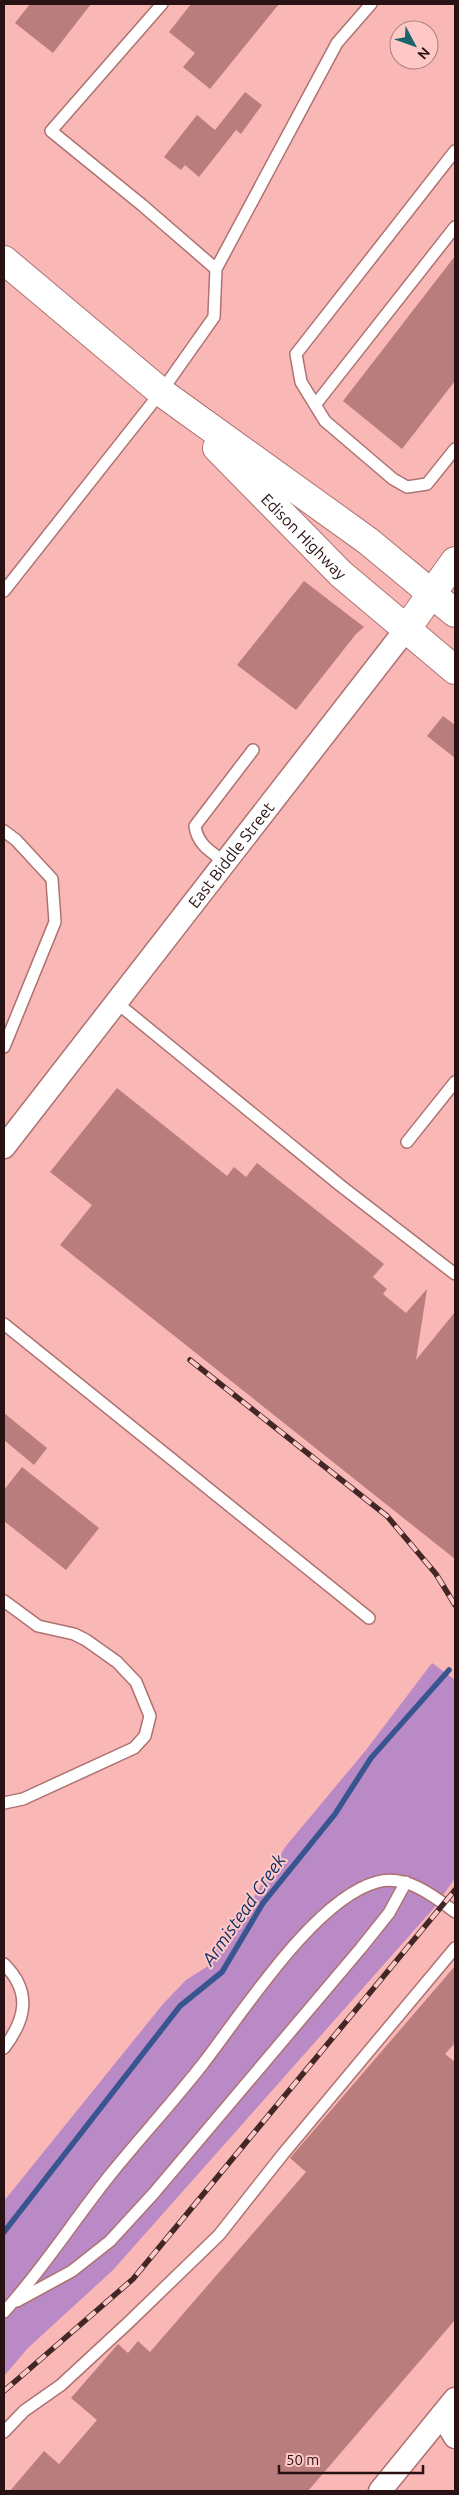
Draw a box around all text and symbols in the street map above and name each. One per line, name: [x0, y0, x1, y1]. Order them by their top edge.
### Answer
north arrow: [389, 20, 439, 70]
text: N: [414, 44, 433, 63]
street label: Edison Highway: [258, 490, 350, 583]
street label: East Biddle Street: [184, 798, 278, 911]
water label: Armistead Creek: [197, 1849, 289, 1970]
scale bar: [279, 2442, 423, 2474]
text: 50 m: [286, 2451, 319, 2468]

